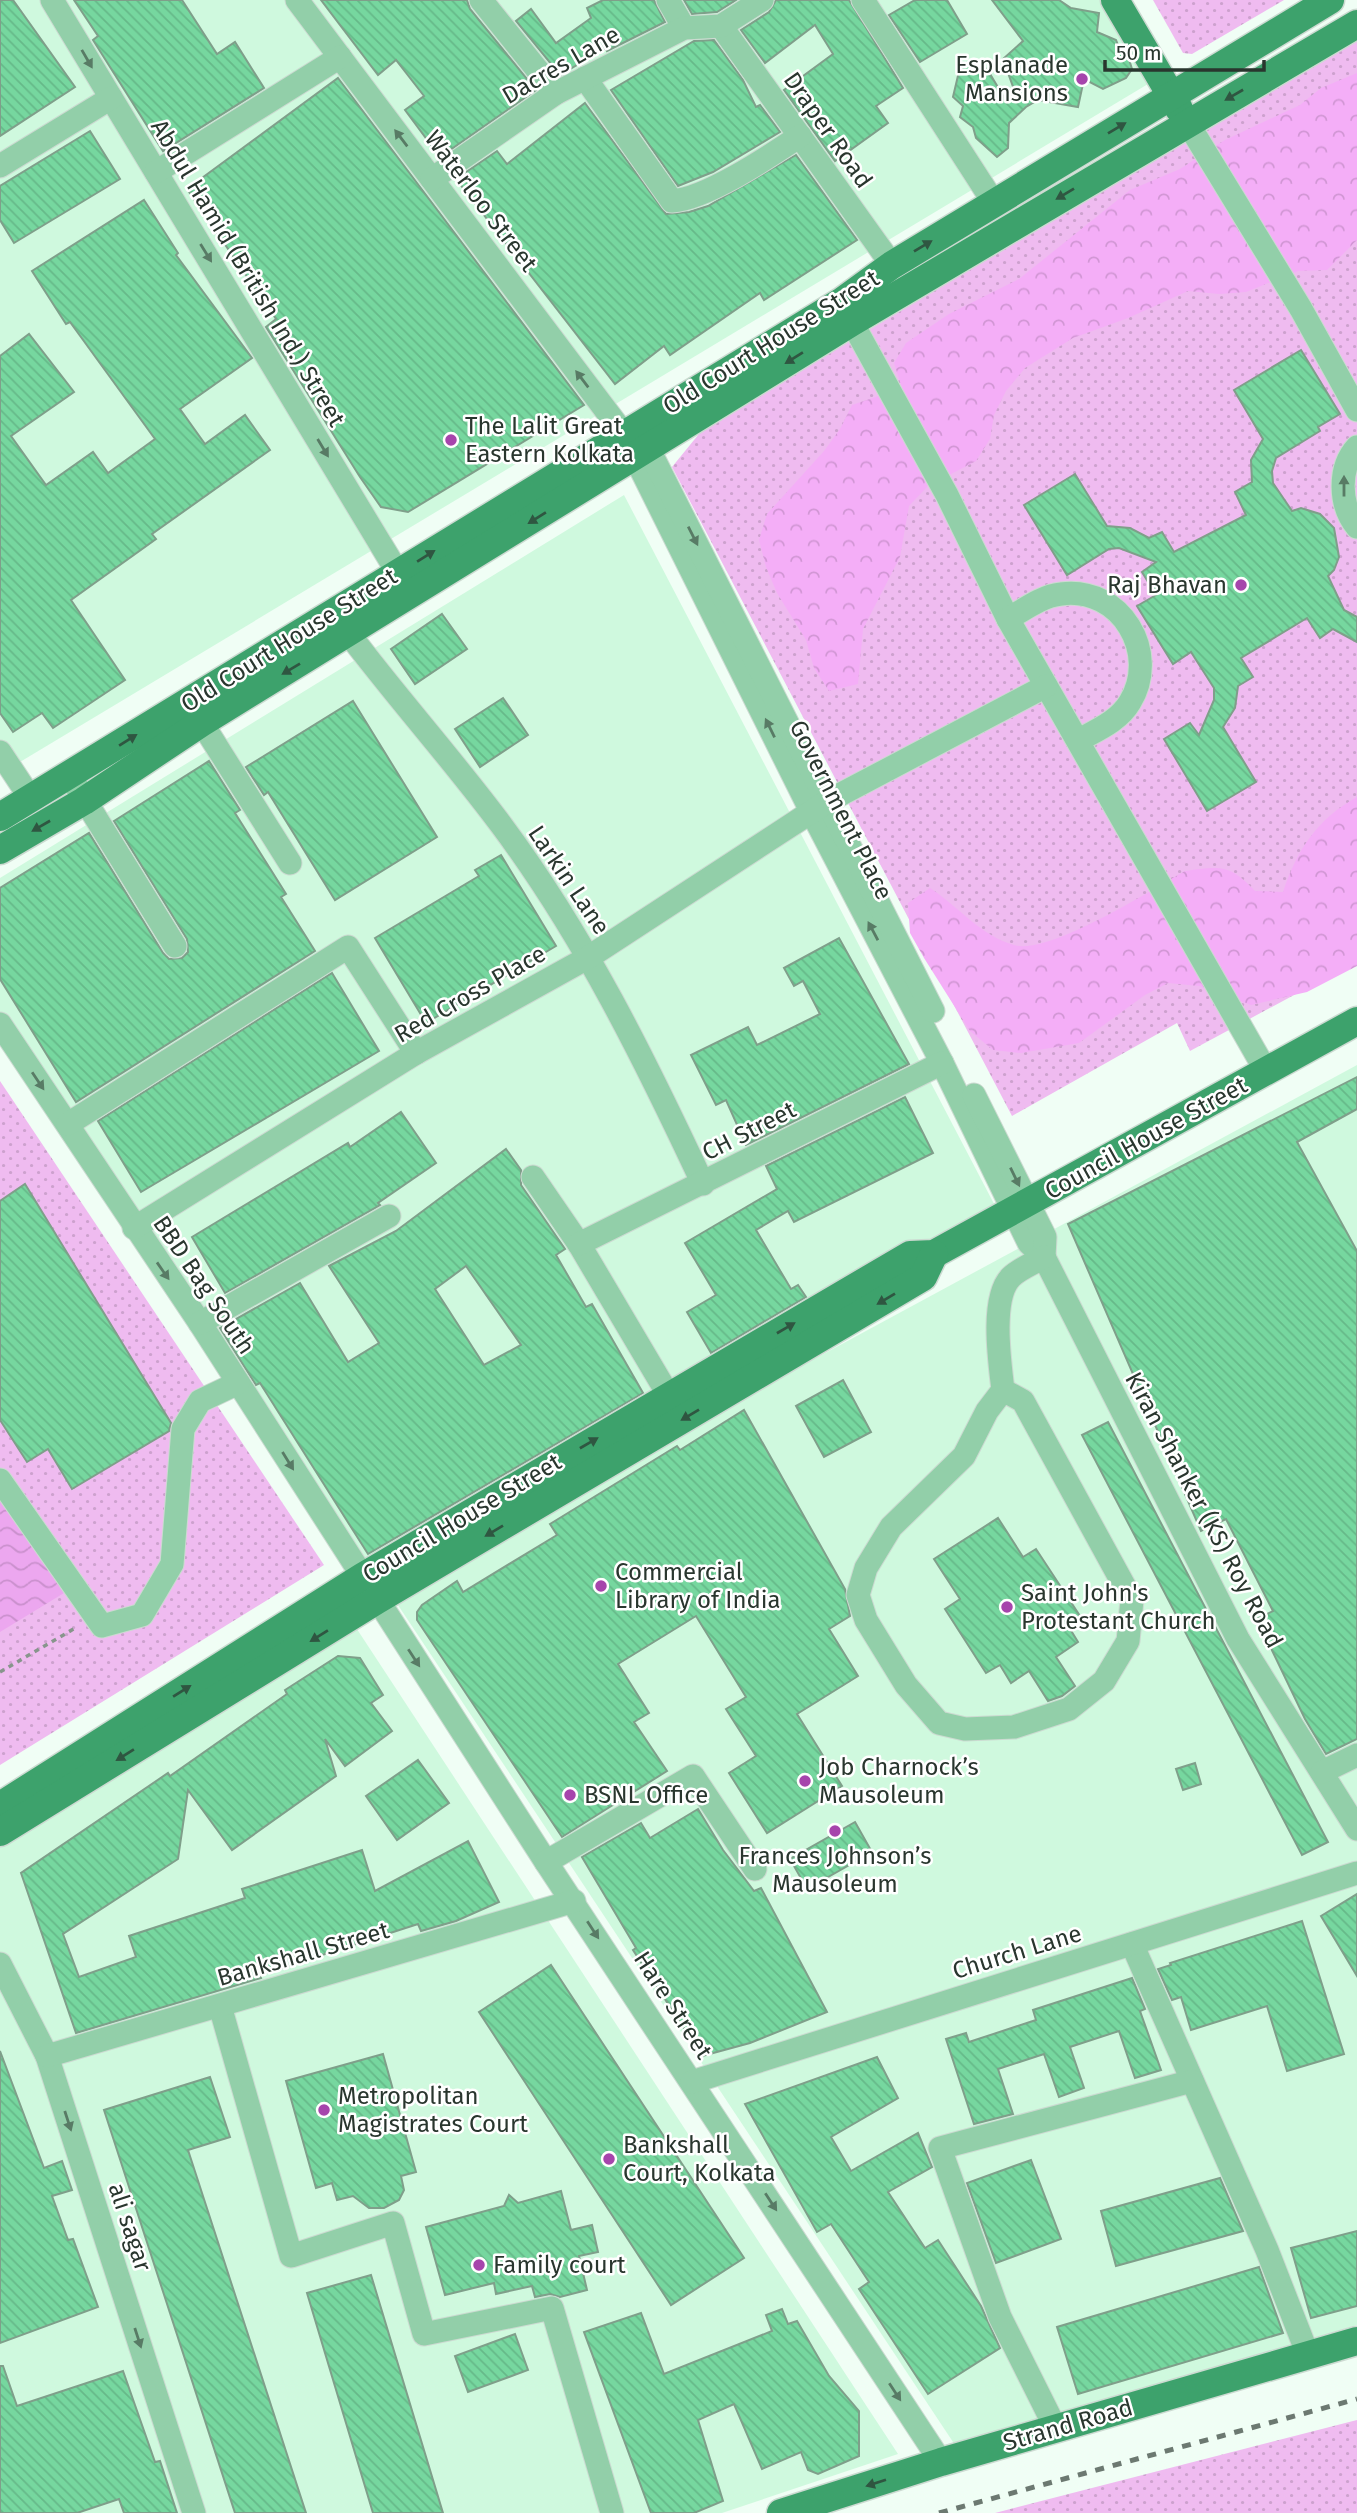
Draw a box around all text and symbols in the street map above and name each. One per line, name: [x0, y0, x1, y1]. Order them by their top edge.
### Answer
street label: Dacres Lane: [497, 20, 625, 110]
scale bar: [1105, 28, 1264, 72]
text: 50 m: [1116, 40, 1162, 66]
one-way arrow: [81, 49, 93, 68]
place label: Esplanade Mansions: [955, 51, 1068, 107]
street label: Draper Road: [778, 67, 878, 193]
marker: Esplanade Mansions: [1074, 71, 1090, 87]
one-way arrow: [1225, 88, 1244, 101]
street label: Abdul Hamid (British Ind.) Street: [145, 114, 351, 432]
one-way arrow: [1108, 121, 1127, 134]
street label: Waterloo Street: [419, 125, 543, 277]
one-way arrow: [395, 129, 409, 147]
one-way arrow: [1056, 188, 1075, 201]
one-way arrow: [913, 240, 933, 253]
one-way arrow: [199, 243, 212, 263]
street label: Old Court House Street: [658, 264, 885, 420]
one-way arrow: [784, 352, 804, 365]
one-way arrow: [575, 370, 589, 388]
place label: The Lalit Great Eastern Kolkata: [465, 412, 634, 468]
marker: The Lalit Great Eastern Kolkata: [443, 432, 459, 448]
one-way arrow: [317, 438, 329, 457]
one-way arrow: [1338, 475, 1350, 497]
one-way arrow: [527, 512, 546, 524]
one-way arrow: [687, 526, 699, 546]
one-way arrow: [416, 549, 435, 562]
street label: Old Court House Street: [176, 562, 403, 718]
place label: Raj Bhavan: [1107, 571, 1227, 599]
marker: Raj Bhavan: [1233, 577, 1249, 593]
one-way arrow: [281, 663, 300, 675]
street label: Government Place: [784, 716, 898, 904]
one-way arrow: [764, 718, 775, 738]
one-way arrow: [118, 733, 138, 746]
one-way arrow: [31, 820, 50, 832]
street label: Larkin Lane: [522, 820, 616, 940]
one-way arrow: [868, 921, 879, 941]
street label: Red Cross Place: [389, 939, 551, 1049]
street label: Council House Street: [1040, 1071, 1252, 1205]
one-way arrow: [31, 1072, 45, 1090]
street label: CH Street: [698, 1095, 801, 1166]
one-way arrow: [1010, 1167, 1021, 1187]
street label: BBD Bag South: [147, 1210, 261, 1360]
one-way arrow: [156, 1262, 170, 1280]
one-way arrow: [876, 1293, 895, 1305]
one-way arrow: [776, 1321, 795, 1334]
street label: Kiran Shanker (KS) Roy Road: [1119, 1367, 1289, 1653]
one-way arrow: [681, 1408, 700, 1421]
one-way arrow: [580, 1437, 599, 1449]
street label: Council House Street: [358, 1447, 567, 1588]
one-way arrow: [281, 1452, 295, 1470]
one-way arrow: [485, 1524, 504, 1537]
place label: Commercial Library of India: [615, 1558, 781, 1614]
marker: Commercial Library of India: [593, 1578, 609, 1594]
place label: Saint John's Protestant Church: [1021, 1579, 1216, 1635]
marker: Saint John's Protestant Church: [999, 1599, 1015, 1615]
one-way arrow: [309, 1630, 328, 1643]
one-way arrow: [407, 1648, 420, 1667]
one-way arrow: [172, 1684, 191, 1697]
one-way arrow: [115, 1749, 134, 1762]
place label: Job Charnock’s Mausoleum: [819, 1753, 979, 1809]
marker: Job Charnock’s Mausoleum: [797, 1773, 813, 1789]
place label: BSNL Office: [584, 1781, 708, 1809]
marker: BSNL Office: [562, 1787, 578, 1803]
marker: Frances Johnson’s Mausoleum: [827, 1823, 843, 1839]
place label: Frances Johnson’s Mausoleum: [738, 1842, 932, 1898]
street label: Bankshall Street: [214, 1916, 392, 1992]
street label: Church Lane: [949, 1919, 1085, 1985]
one-way arrow: [586, 1920, 599, 1939]
street label: Hare Street: [628, 1946, 718, 2064]
place label: Metropolitan Magistrates Court: [338, 2082, 528, 2138]
marker: Metropolitan Magistrates Court: [316, 2102, 332, 2118]
one-way arrow: [63, 2111, 74, 2132]
place label: Bankshall Court, Kolkata: [623, 2131, 775, 2187]
marker: Bankshall Court, Kolkata: [601, 2151, 617, 2167]
street label: ali sagar: [103, 2179, 158, 2275]
one-way arrow: [764, 2193, 778, 2211]
place label: Family court: [493, 2251, 626, 2279]
marker: Family court: [471, 2257, 487, 2273]
one-way arrow: [133, 2328, 143, 2349]
one-way arrow: [889, 2383, 902, 2402]
street label: Strand Road: [1000, 2393, 1136, 2457]
one-way arrow: [865, 2478, 886, 2488]

